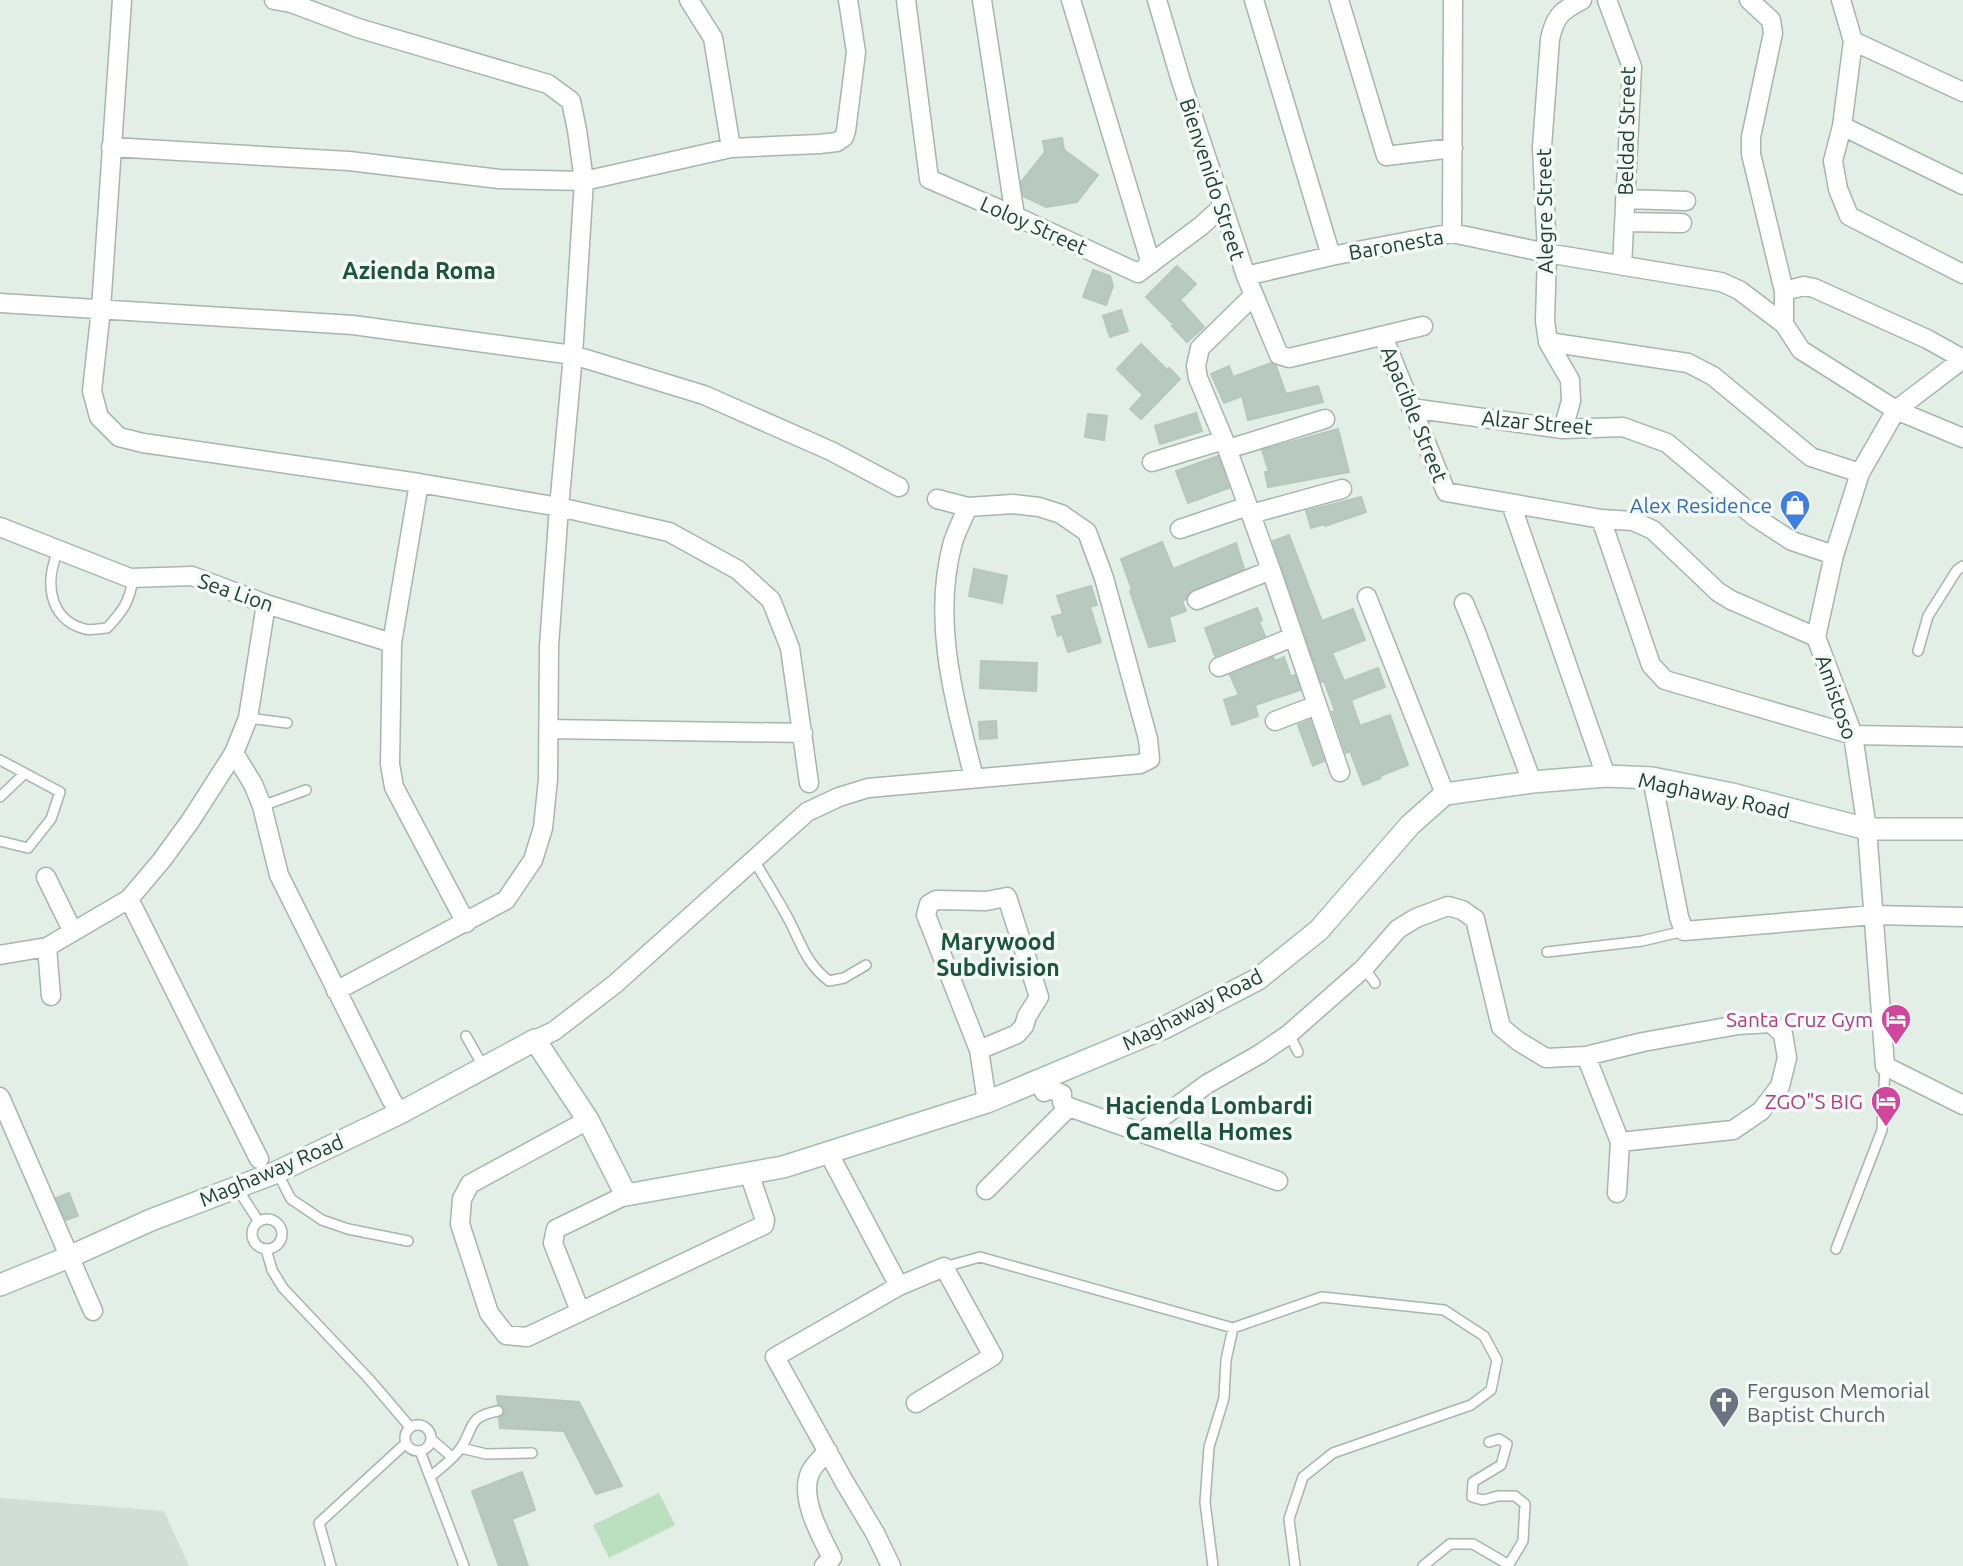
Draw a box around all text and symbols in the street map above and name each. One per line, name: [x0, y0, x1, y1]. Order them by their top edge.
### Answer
street label: Beldad Street: [1613, 66, 1639, 196]
street label: Bienvenido Street: [1175, 95, 1251, 263]
street label: Alegre Street: [1531, 148, 1557, 274]
street label: Loloy Street: [977, 191, 1091, 259]
street label: Baronesta: [1347, 224, 1445, 264]
district label: Azienda Roma: [342, 258, 496, 283]
street label: Apacible Street: [1377, 343, 1453, 485]
street label: Alzar Street: [1481, 405, 1593, 439]
shop icon: Alex Residence: [1778, 488, 1812, 532]
place label: Alex Residence: [1630, 493, 1772, 517]
street label: Sea Lion: [195, 568, 277, 616]
street label: Amistoso: [1811, 652, 1863, 742]
street label: Maghaway Road: [1636, 767, 1792, 823]
district label: Marywood Subdivision: [936, 929, 1060, 980]
street label: Maghaway Road: [1118, 963, 1266, 1055]
hotel icon: Santa Cruz Gym: [1879, 1002, 1913, 1046]
place label: Santa Cruz Gym: [1726, 1007, 1873, 1031]
hotel icon: ZGO"S BIG: [1869, 1084, 1903, 1128]
place label: ZGO"S BIG: [1765, 1089, 1863, 1113]
district label: Hacienda Lombardi Camella Homes: [1105, 1093, 1313, 1144]
street label: Maghaway Road: [195, 1129, 347, 1211]
place label: Ferguson Memorial Baptist Church: [1747, 1378, 1929, 1426]
church icon: Ferguson Memorial Baptist Church: [1707, 1385, 1741, 1429]

